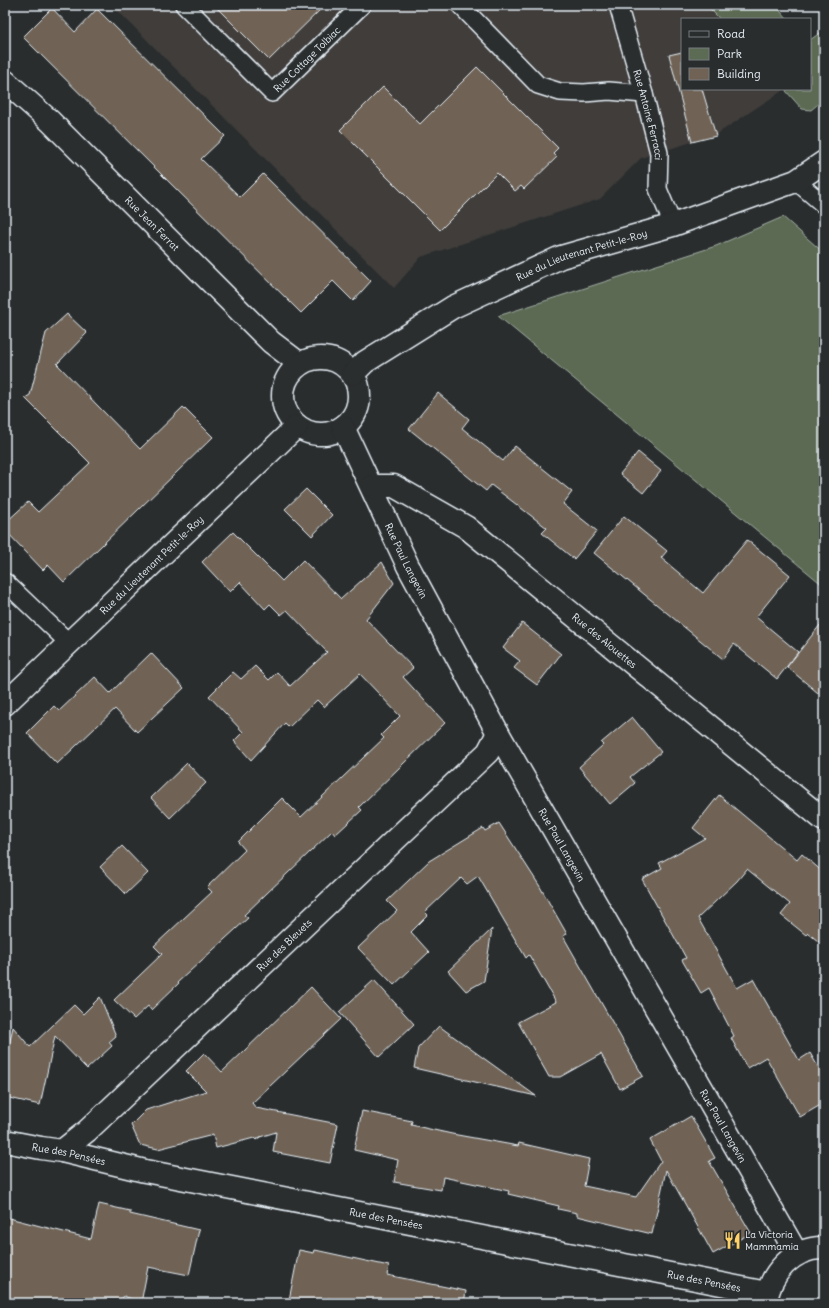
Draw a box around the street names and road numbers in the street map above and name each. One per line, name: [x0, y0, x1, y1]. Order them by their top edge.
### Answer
street label: Rue Cottage Tolbiac: [271, 24, 343, 95]
street label: Rue Antoine Ferracci: [630, 68, 665, 160]
street label: Rue Jean Ferrat: [122, 194, 183, 254]
street label: Rue du Lieutenant Petit-le-Roy: [514, 227, 649, 284]
street label: Rue du Lieutenant Petit-le-Roy: [97, 513, 206, 617]
street label: Rue Paul Langevin: [382, 521, 430, 601]
street label: Rue des Alouettes: [569, 610, 640, 672]
street label: Rue Paul Langevin: [536, 806, 588, 884]
street label: Rue des Bleuets: [254, 916, 315, 974]
street label: Rue Paul Langevin: [697, 1087, 749, 1165]
street label: Rue des Pensées: [31, 1140, 107, 1168]
street label: Rue des Pensées: [348, 1205, 424, 1232]
street label: Rue des Pensées: [666, 1268, 742, 1295]

